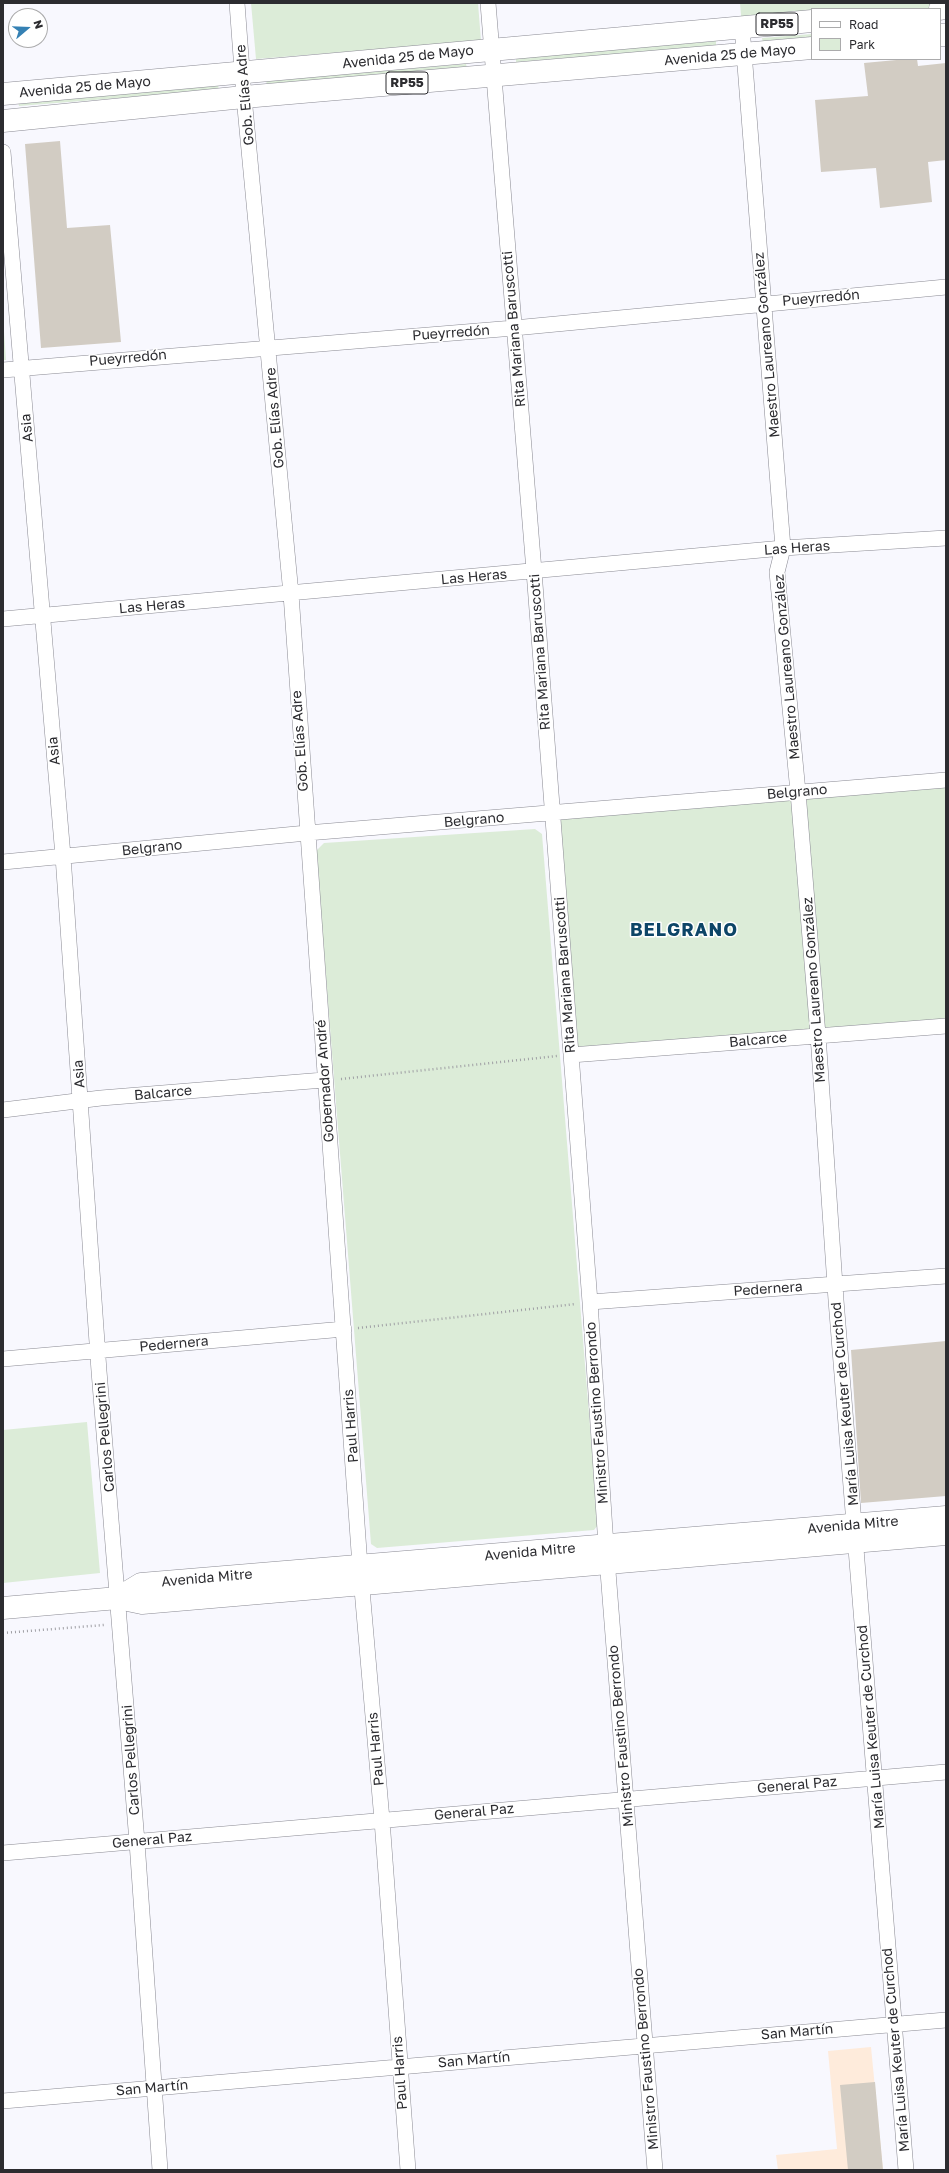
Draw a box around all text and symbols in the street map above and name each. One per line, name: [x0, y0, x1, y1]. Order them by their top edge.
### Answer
north arrow: [8, 8, 48, 48]
legend: [811, 8, 941, 60]
road number: RP55: [756, 13, 798, 35]
text: Road: [849, 17, 878, 32]
text: N: [31, 18, 46, 30]
text: Park: [849, 37, 875, 52]
street label: Avenida 25 de Mayo: [663, 41, 797, 69]
street label: Avenida 25 de Mayo: [341, 42, 475, 72]
street label: Gob. Elías Adre: [232, 44, 258, 146]
road number: RP55: [386, 72, 428, 94]
street label: Avenida 25 de Mayo: [18, 73, 152, 101]
street label: Rita Mariana Baruscotti: [499, 250, 529, 408]
street label: Maestro Laureano González: [751, 252, 783, 438]
street label: Pueyrredón: [781, 286, 861, 310]
street label: Pueyrredón: [412, 322, 490, 344]
street label: Pueyrredón: [88, 346, 168, 370]
street label: Gob. Elías Adre: [262, 367, 288, 469]
street label: Asia: [17, 413, 37, 443]
street label: Las Heras: [763, 537, 831, 559]
street label: Las Heras: [440, 566, 508, 588]
street label: Rita Mariana Baruscotti: [526, 573, 554, 731]
street label: Maestro Laureano González: [771, 574, 803, 760]
street label: Las Heras: [118, 595, 186, 617]
street label: Gob. Elías Adre: [288, 690, 312, 792]
street label: Asia: [44, 736, 64, 766]
street label: Belgrano: [766, 781, 828, 803]
street label: Belgrano: [443, 809, 505, 831]
street label: Belgrano: [121, 836, 183, 860]
street label: Rita Mariana Baruscotti: [551, 896, 579, 1054]
street label: Maestro Laureano González: [799, 897, 829, 1083]
district label: BELGRANO: [630, 919, 738, 941]
street label: Gobernador André: [312, 1019, 338, 1143]
street label: Balcarce: [728, 1029, 788, 1051]
street label: Asia: [70, 1059, 88, 1089]
street label: Balcarce: [133, 1082, 193, 1104]
street label: Pedernera: [733, 1278, 803, 1300]
street label: María Luisa Keuter de Curchod: [828, 1301, 862, 1507]
street label: Ministro Faustino Berrondo: [582, 1321, 612, 1505]
street label: Pedernera: [139, 1333, 209, 1355]
street label: Carlos Pellegrini: [92, 1381, 118, 1493]
street label: Paul Harris: [340, 1388, 362, 1464]
street label: Avenida Mitre: [807, 1513, 899, 1537]
street label: Avenida Mitre: [484, 1540, 576, 1564]
street label: Avenida Mitre: [161, 1566, 253, 1590]
street label: María Luisa Keuter de Curchod: [854, 1624, 888, 1830]
street label: Ministro Faustino Berrondo: [605, 1644, 637, 1828]
street label: Carlos Pellegrini: [119, 1704, 143, 1816]
street label: Paul Harris: [364, 1711, 388, 1787]
street label: General Paz: [756, 1773, 838, 1797]
street label: General Paz: [433, 1800, 515, 1824]
street label: General Paz: [111, 1828, 193, 1852]
street label: María Luisa Keuter de Curchod: [879, 1947, 913, 2153]
street label: Ministro Faustino Berrondo: [630, 1967, 662, 2151]
street label: San Martín: [760, 2020, 834, 2044]
street label: Paul Harris: [389, 2035, 411, 2111]
street label: San Martín: [437, 2048, 511, 2072]
street label: San Martín: [115, 2076, 189, 2100]

